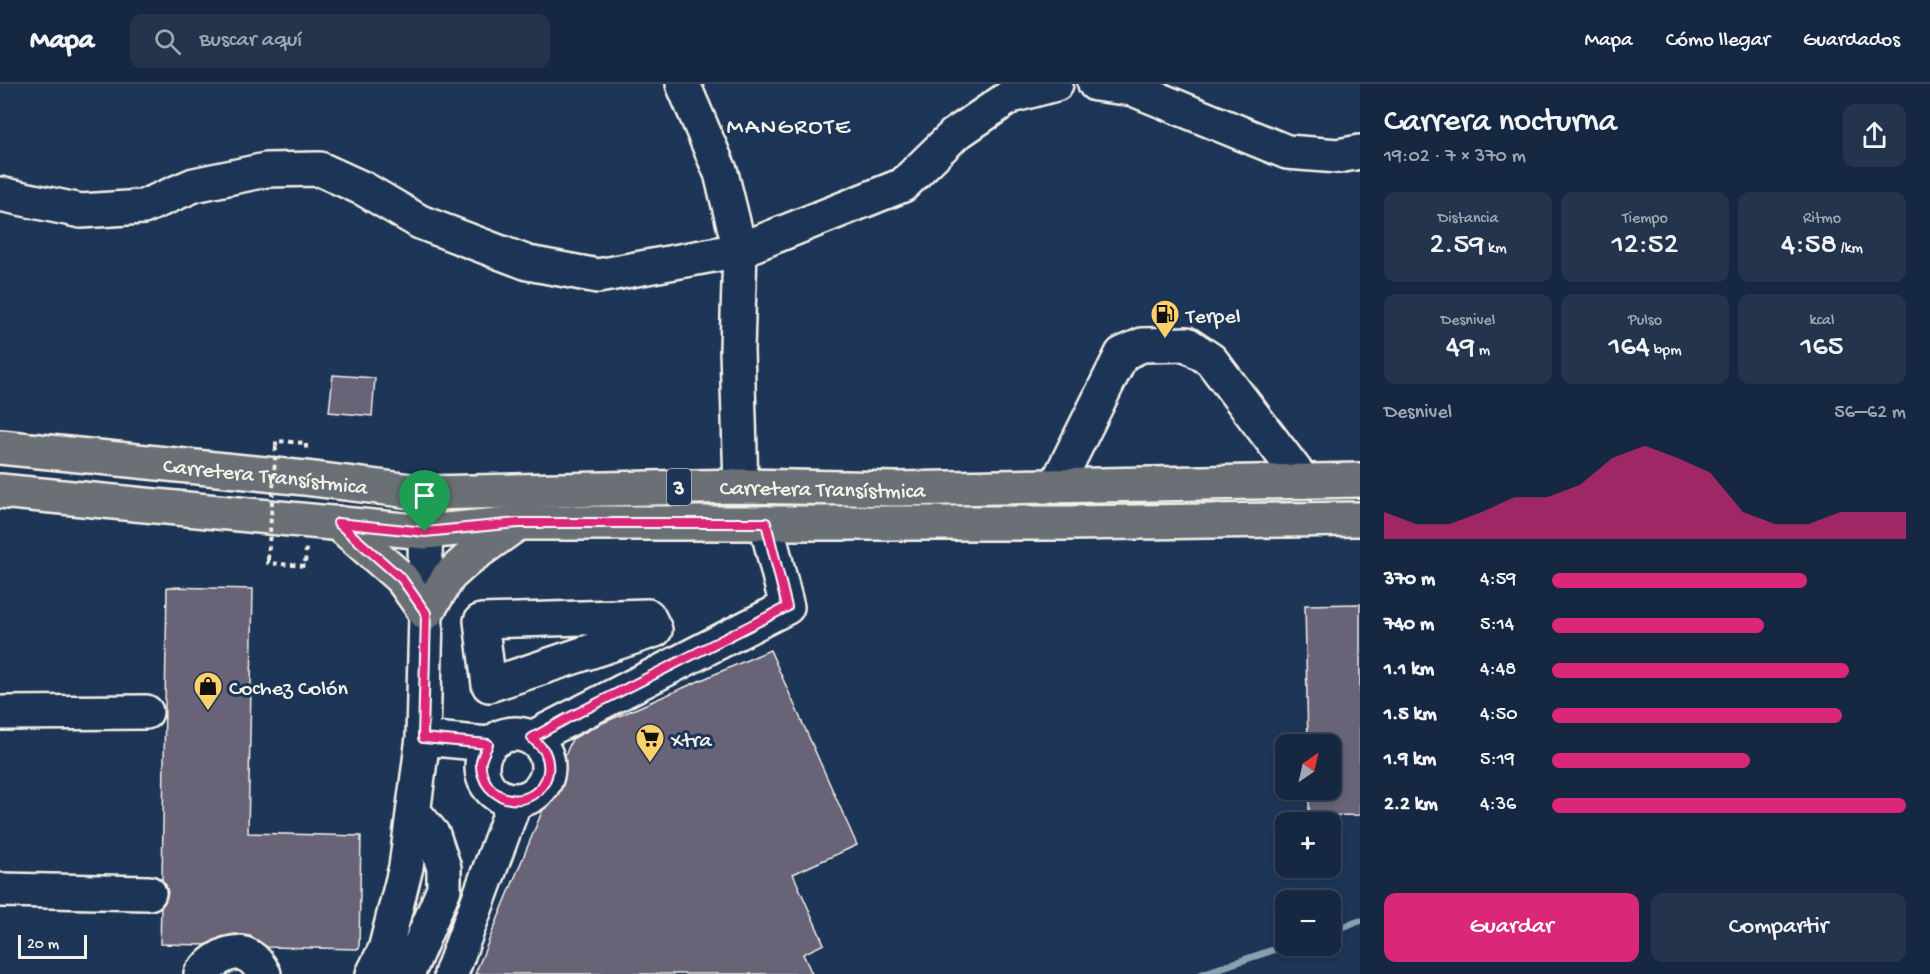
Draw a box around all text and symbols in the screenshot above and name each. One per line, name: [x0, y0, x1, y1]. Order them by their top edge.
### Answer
search box: [130, 14, 550, 68]
text: Mapa: [30, 25, 94, 58]
icon: search: [151, 25, 184, 58]
text: Buscar aquí: [199, 28, 302, 54]
text: Mapa: [1584, 29, 1633, 54]
text: Cómo llegar: [1666, 29, 1770, 54]
text: Guardados: [1803, 29, 1900, 54]
text: Carrera nocturna: [1384, 104, 1617, 142]
button: share: [1843, 104, 1906, 167]
district label: MANGROTE: [727, 114, 851, 143]
text: 19:02 · 7 × 370 m: [1384, 146, 1526, 169]
text: Distancia: [1438, 210, 1498, 229]
text: Tiempo: [1622, 210, 1668, 229]
text: Ritmo: [1803, 210, 1841, 229]
text: 2.59: [1429, 229, 1484, 264]
text: 12:52: [1612, 229, 1678, 264]
text: 4:58: [1781, 229, 1837, 264]
text: km: [1484, 240, 1507, 259]
text: /km: [1837, 240, 1863, 259]
fuel station icon: Terpel: [1149, 298, 1181, 340]
place label: Terpel: [1184, 305, 1241, 331]
text: Desnivel: [1441, 312, 1495, 331]
text: Pulso: [1628, 312, 1662, 331]
text: kcal: [1810, 312, 1834, 331]
text: 49: [1446, 331, 1475, 366]
text: 164: [1609, 331, 1650, 366]
text: 165: [1800, 331, 1844, 366]
text: m: [1475, 342, 1490, 361]
text: bpm: [1650, 342, 1681, 361]
text: Desnivel: [1384, 402, 1452, 425]
text: 56–62 m: [1834, 402, 1906, 425]
street label: Carretera Transístmica: [162, 455, 370, 503]
road number: 3: [667, 469, 691, 505]
pin: [399, 470, 450, 532]
street label: Carretera Transístmica: [719, 477, 926, 506]
icon: arrive: [408, 479, 441, 512]
text: 370 m: [1384, 569, 1435, 592]
text: 4:59: [1480, 569, 1516, 592]
text: 740 m: [1384, 614, 1434, 637]
text: 5:14: [1480, 614, 1514, 637]
text: 1.1 km: [1384, 659, 1434, 682]
text: 4:48: [1480, 659, 1516, 682]
shop icon: Cochez Colón: [192, 670, 224, 712]
place label: Cochez Colón: [229, 677, 349, 703]
text: 1.5 km: [1384, 704, 1437, 727]
text: 4:50: [1480, 704, 1518, 727]
supermarket icon: Xtra: [634, 722, 666, 764]
place label: Xtra: [670, 729, 712, 755]
north arrow: [1275, 734, 1341, 800]
map controls: [1275, 734, 1341, 956]
text: 1.9 km: [1384, 749, 1436, 772]
text: 5:19: [1480, 749, 1515, 772]
text: 2.2 km: [1384, 794, 1438, 817]
text: 4:36: [1480, 794, 1516, 817]
button: +: [1275, 812, 1341, 878]
button: −: [1275, 890, 1341, 956]
button: Guardar: [1384, 893, 1639, 962]
button: Compartir: [1651, 893, 1906, 962]
scale bar: [18, 932, 87, 960]
text: 20 m: [27, 936, 59, 955]

